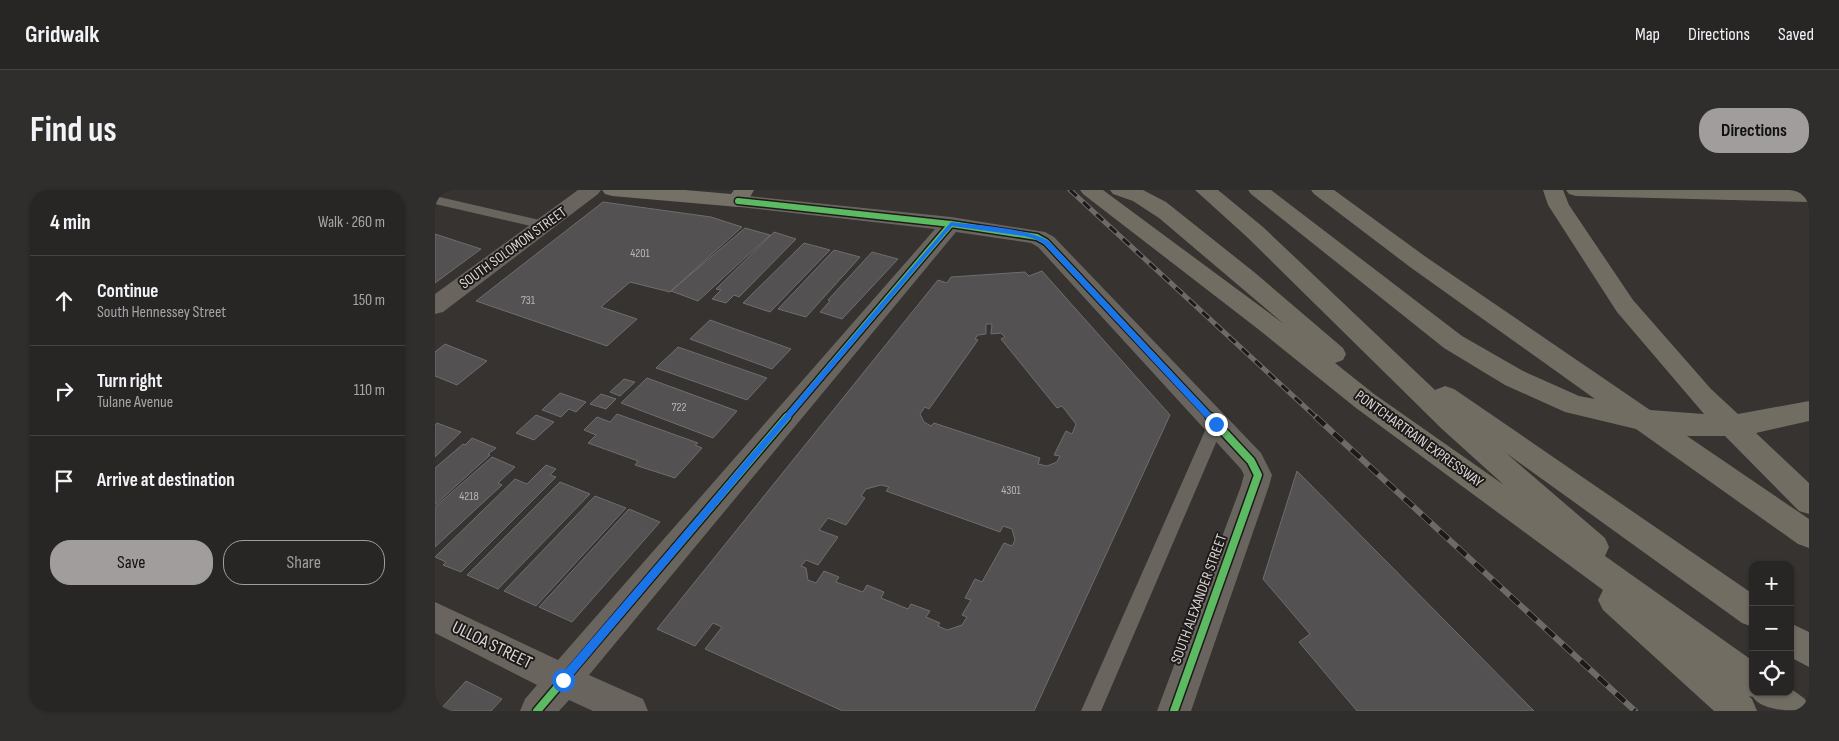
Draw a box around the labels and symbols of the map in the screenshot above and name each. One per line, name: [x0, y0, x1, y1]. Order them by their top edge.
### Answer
street label: SOUTH SOLOMON STREET: [456, 203, 570, 293]
house number: 4201: [630, 246, 651, 261]
house number: 731: [521, 293, 536, 308]
street label: PONTCHARTRAIN EXPRESSWAY: [1351, 386, 1487, 492]
house number: 722: [672, 400, 686, 415]
route end: [1205, 413, 1228, 436]
house number: 4301: [1001, 483, 1022, 498]
house number: 4218: [459, 489, 479, 504]
street label: SOUTH ALEXANDER STREET: [1167, 532, 1231, 666]
street label: ULLOA STREET: [448, 617, 536, 673]
route start: [552, 669, 575, 692]

